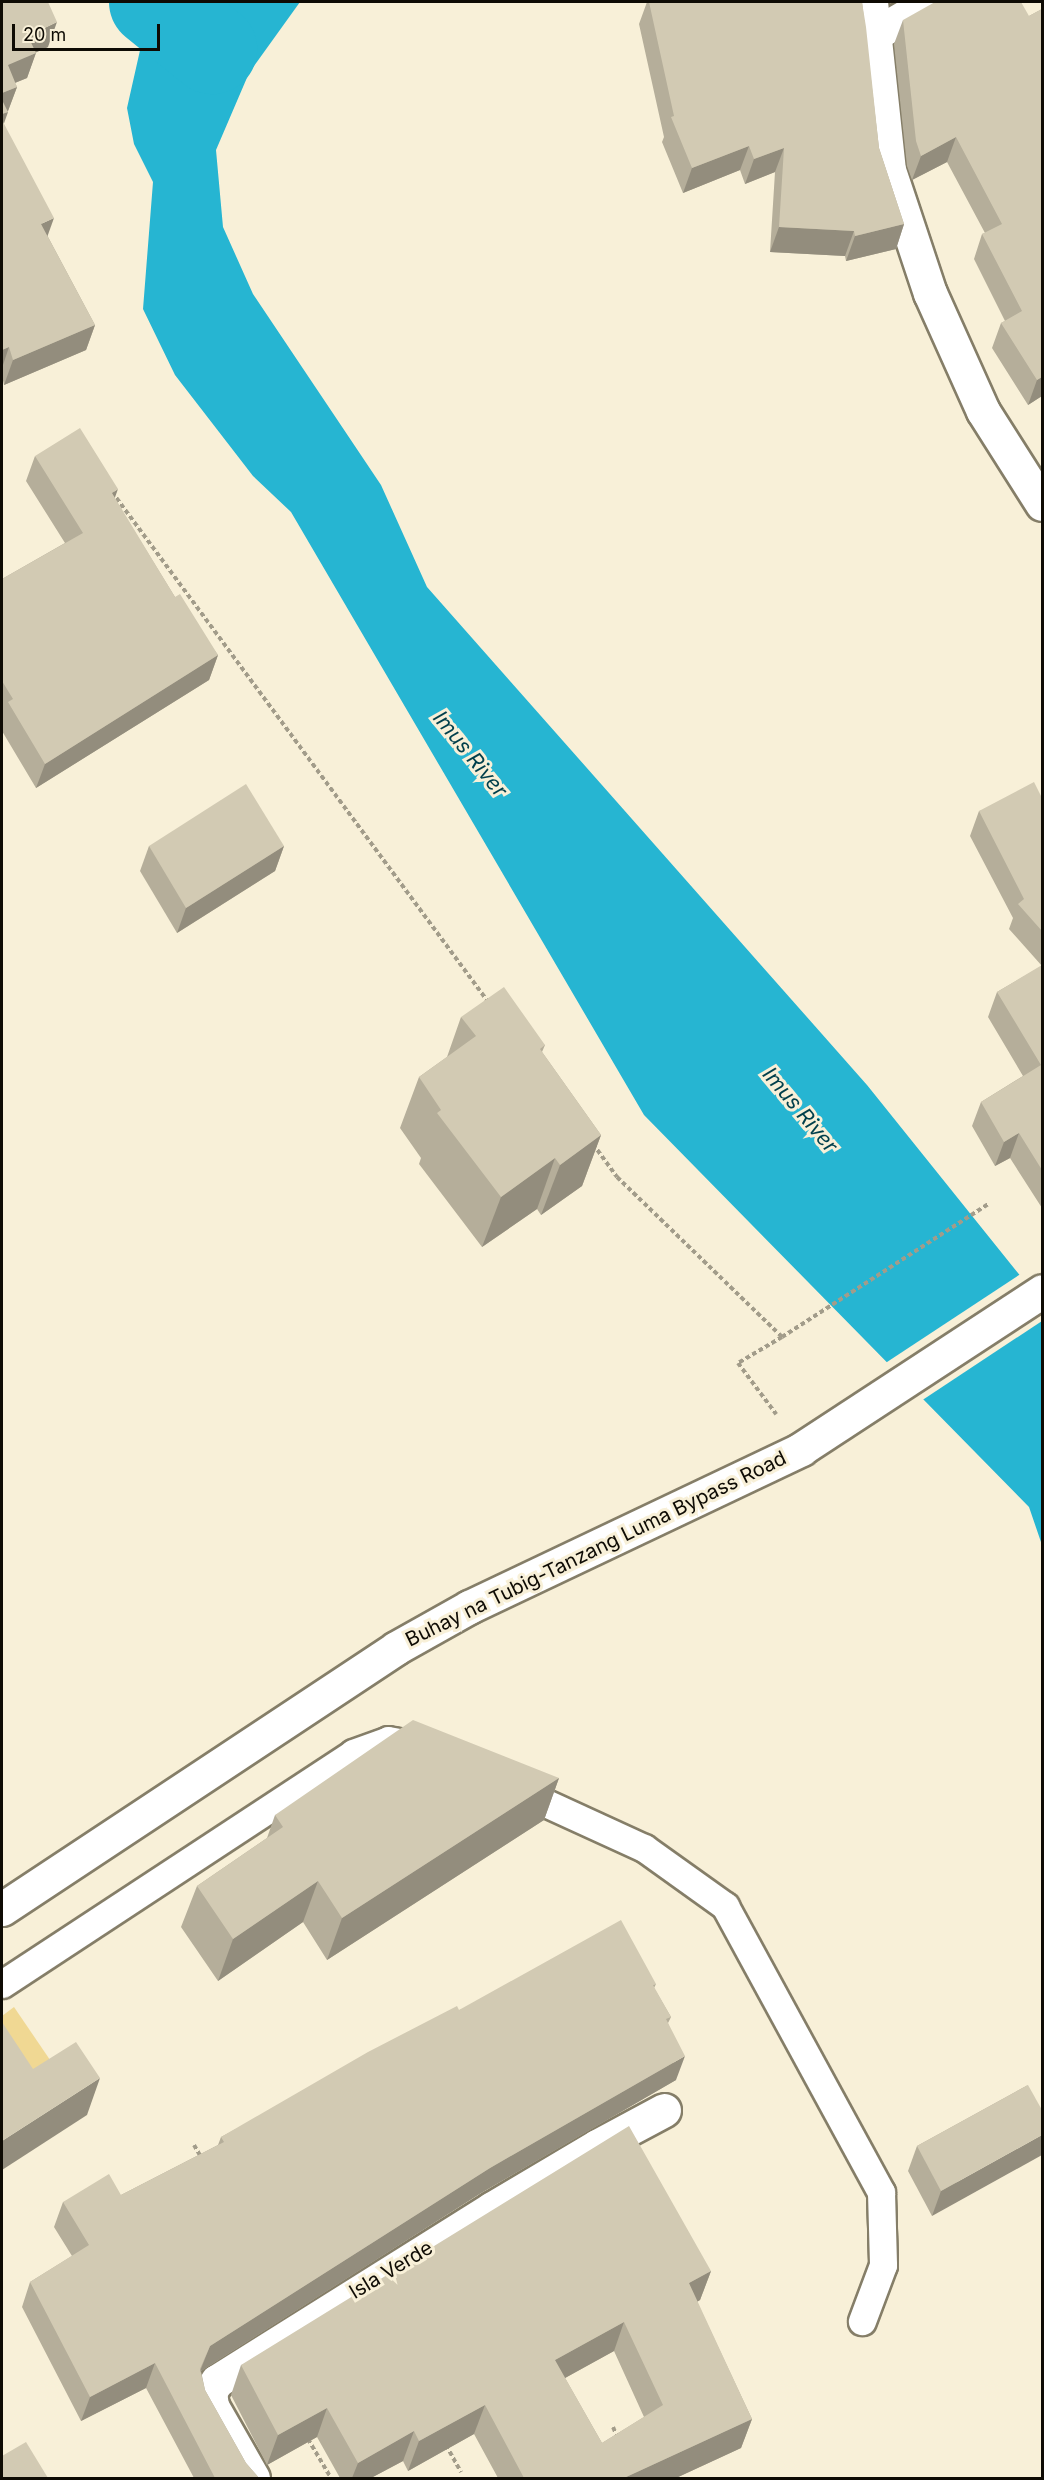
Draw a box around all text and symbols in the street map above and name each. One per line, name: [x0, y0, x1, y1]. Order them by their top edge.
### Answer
scale bar: [15, 12, 164, 50]
text: 20 m: [23, 24, 66, 45]
water label: Imus River: [428, 706, 512, 802]
water label: Imus River: [757, 1062, 843, 1158]
street label: Buhay na Tubig-Tanzang Luma Bypass Road: [402, 1446, 790, 1652]
street label: Isla Verde: [345, 2236, 437, 2304]

